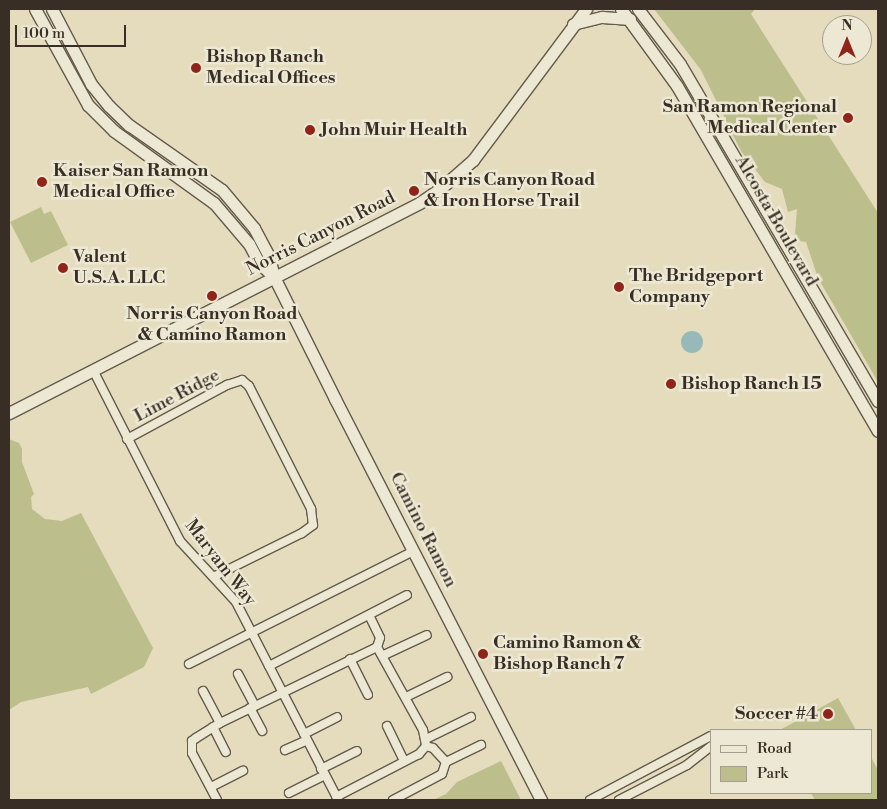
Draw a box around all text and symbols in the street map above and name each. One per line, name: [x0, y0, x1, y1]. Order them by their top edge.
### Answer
scale bar: [18, 15, 129, 47]
north arrow: [822, 15, 872, 65]
text: N: [841, 17, 853, 35]
text: 100 m: [23, 24, 65, 43]
place label: Bishop Ranch Medical Offices: [206, 47, 336, 90]
marker: Bishop Ranch Medical Offices: [190, 62, 202, 74]
place label: San Ramon Regional Medical Center: [663, 97, 837, 140]
marker: San Ramon Regional Medical Center: [841, 111, 855, 125]
place label: John Muir Health: [321, 119, 467, 141]
marker: John Muir Health: [303, 123, 317, 137]
street label: Alcosta Boulevard: [730, 152, 822, 290]
place label: Kaiser San Ramon Medical Office: [53, 161, 208, 203]
place label: Norris Canyon Road & Iron Horse Trail: [424, 170, 595, 212]
marker: Kaiser San Ramon Medical Office: [35, 175, 49, 189]
marker: Norris Canyon Road & Iron Horse Trail: [408, 185, 420, 197]
street label: Norris Canyon Road: [243, 187, 399, 281]
place label: Valent U.S.A. LLC: [73, 247, 165, 290]
marker: Valent U.S.A. LLC: [57, 262, 69, 274]
place label: The Bridgeport Company: [629, 266, 763, 308]
marker: The Bridgeport Company: [613, 281, 625, 293]
marker: Norris Canyon Road & Camino Ramon: [206, 290, 218, 302]
place label: Norris Canyon Road & Camino Ramon: [126, 304, 298, 346]
street label: Lime Ridge: [131, 365, 223, 427]
place label: Bishop Ranch 15: [681, 373, 822, 395]
marker: Bishop Ranch 15: [665, 378, 677, 390]
street label: Camino Ramon: [385, 469, 461, 591]
street label: Maryam Way: [180, 516, 260, 610]
place label: Camino Ramon & Bishop Ranch 7: [493, 633, 642, 676]
marker: Camino Ramon & Bishop Ranch 7: [477, 648, 489, 660]
place label: Soccer #4: [735, 703, 818, 725]
marker: Soccer #4: [822, 708, 834, 720]
legend: [710, 729, 872, 794]
text: Road: [757, 739, 792, 758]
text: Park: [757, 764, 788, 783]

